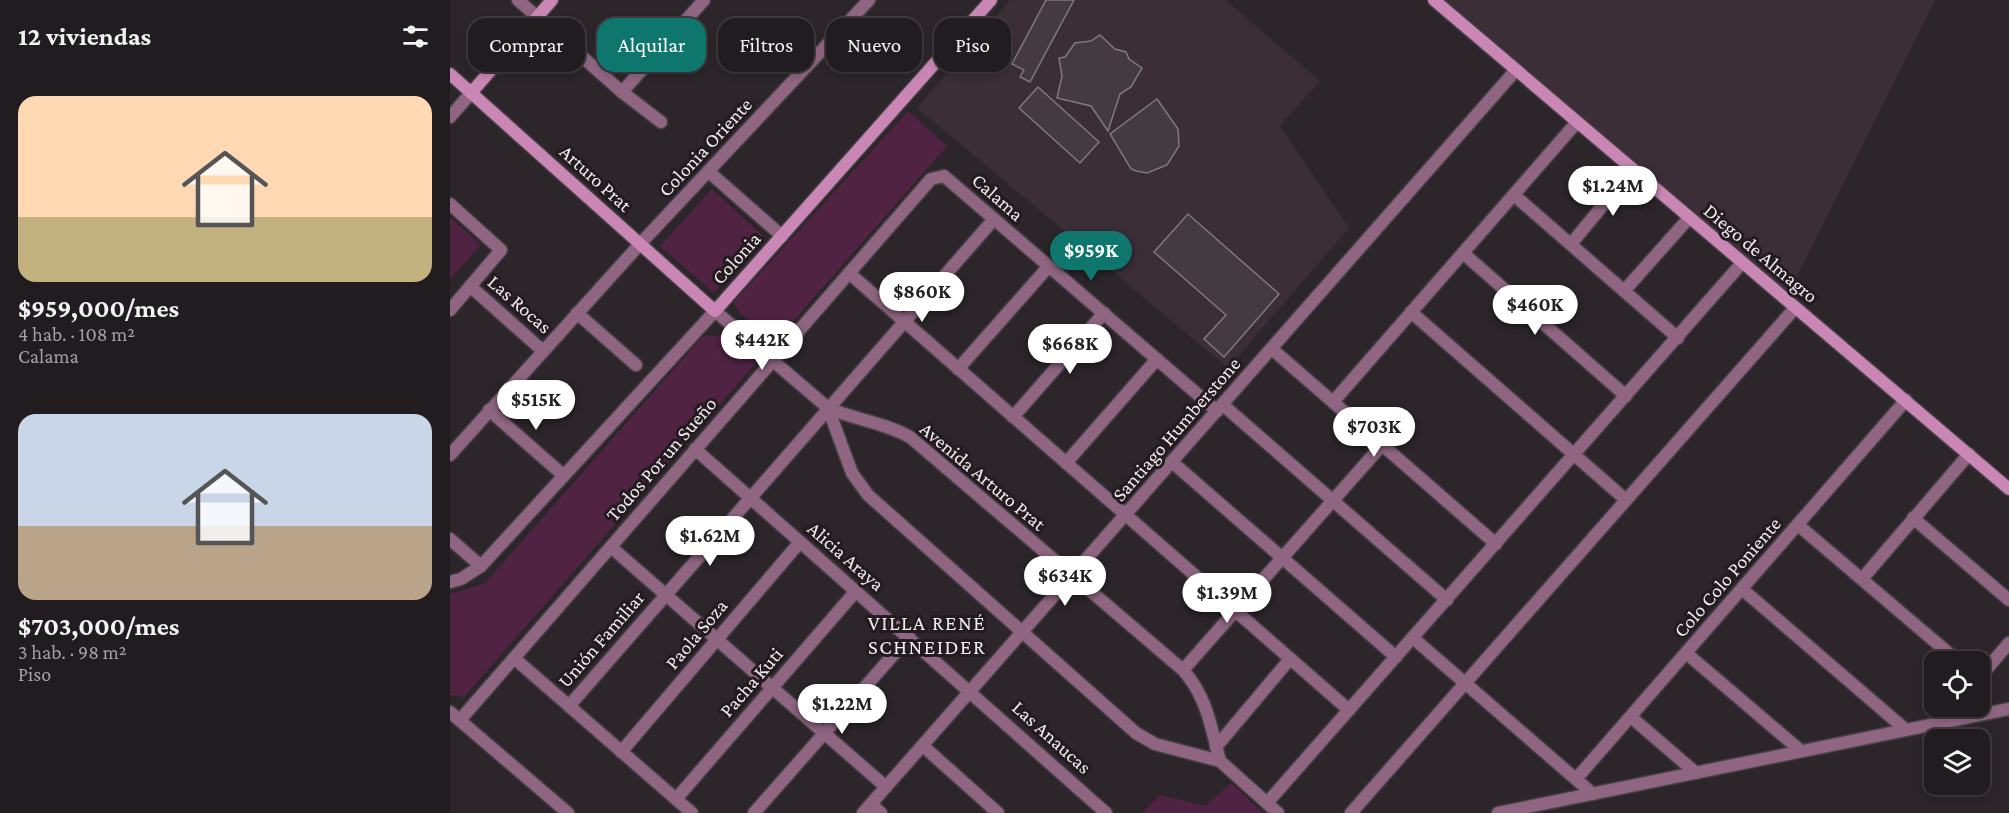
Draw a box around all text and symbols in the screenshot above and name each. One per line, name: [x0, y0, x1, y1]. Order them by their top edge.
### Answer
chip: Comprar: [468, 18, 585, 72]
chip: Alquilar: [597, 18, 706, 72]
chip: Filtros: [718, 18, 814, 72]
chip: Nuevo: [826, 18, 922, 72]
chip: Piso: [934, 18, 1011, 72]
icon: filters: [399, 20, 432, 53]
text: 12 viviendas: [18, 22, 151, 51]
street label: Colonia Oriente: [654, 93, 756, 201]
icon: home: [171, 135, 279, 243]
street label: Arturo Prat: [556, 140, 637, 216]
pin: $1.24M: [1564, 166, 1662, 217]
street label: Calama: [968, 169, 1028, 225]
text: $1.24M: [1582, 174, 1644, 196]
street label: Diego de Almagro: [1699, 199, 1822, 308]
street label: Colonia: [707, 228, 765, 288]
pin: $959K: [1049, 231, 1133, 282]
text: $959K: [1064, 239, 1118, 261]
street label: Las Rocas: [484, 270, 556, 338]
pin: $860K: [880, 272, 964, 323]
text: $860K: [893, 280, 951, 302]
pin: $460K: [1493, 285, 1577, 336]
text: $460K: [1507, 293, 1563, 315]
text: $959,000/mes: [18, 294, 179, 323]
pin: $442K: [720, 320, 804, 371]
text: 4 hab. · 108 m²: [18, 323, 135, 345]
pin: $668K: [1028, 324, 1112, 375]
text: $442K: [735, 328, 789, 350]
text: $668K: [1042, 332, 1098, 354]
text: Calama: [18, 345, 79, 367]
street label: Santiago Humberstone: [1108, 352, 1245, 506]
pin: $515K: [494, 380, 578, 431]
text: $515K: [511, 388, 561, 410]
street label: Todos Por un Sueño: [601, 392, 721, 525]
pin: $703K: [1332, 407, 1416, 458]
text: $703K: [1347, 415, 1401, 437]
street label: Avenida Arturo Prat: [916, 417, 1050, 535]
icon: home: [171, 453, 279, 561]
street label: Colo Colo Poniente: [1669, 512, 1785, 641]
pin: $1.62M: [661, 516, 759, 567]
street label: Alicia Araya: [803, 517, 889, 596]
text: $1.62M: [680, 524, 740, 546]
pin: $634K: [1023, 556, 1107, 607]
text: $634K: [1038, 564, 1092, 586]
pin: $1.39M: [1178, 573, 1276, 624]
text: $1.39M: [1196, 581, 1258, 603]
street label: Unión Familiar: [553, 586, 649, 692]
street label: Paola Soza: [661, 595, 731, 673]
district label: VILLA RENÉ SCHNEIDER: [868, 611, 986, 659]
text: $703,000/mes: [18, 612, 179, 641]
text: 3 hab. · 98 m²: [18, 641, 127, 663]
street label: Pacha Kuti: [715, 643, 787, 721]
map controls: [1924, 651, 1990, 795]
button: locate: [1924, 651, 1990, 717]
text: Piso: [18, 663, 51, 685]
pin: $1.22M: [793, 684, 891, 735]
text: $1.22M: [812, 692, 872, 714]
street label: Las Anaucas: [1008, 696, 1096, 778]
button: layers: [1924, 729, 1990, 795]

